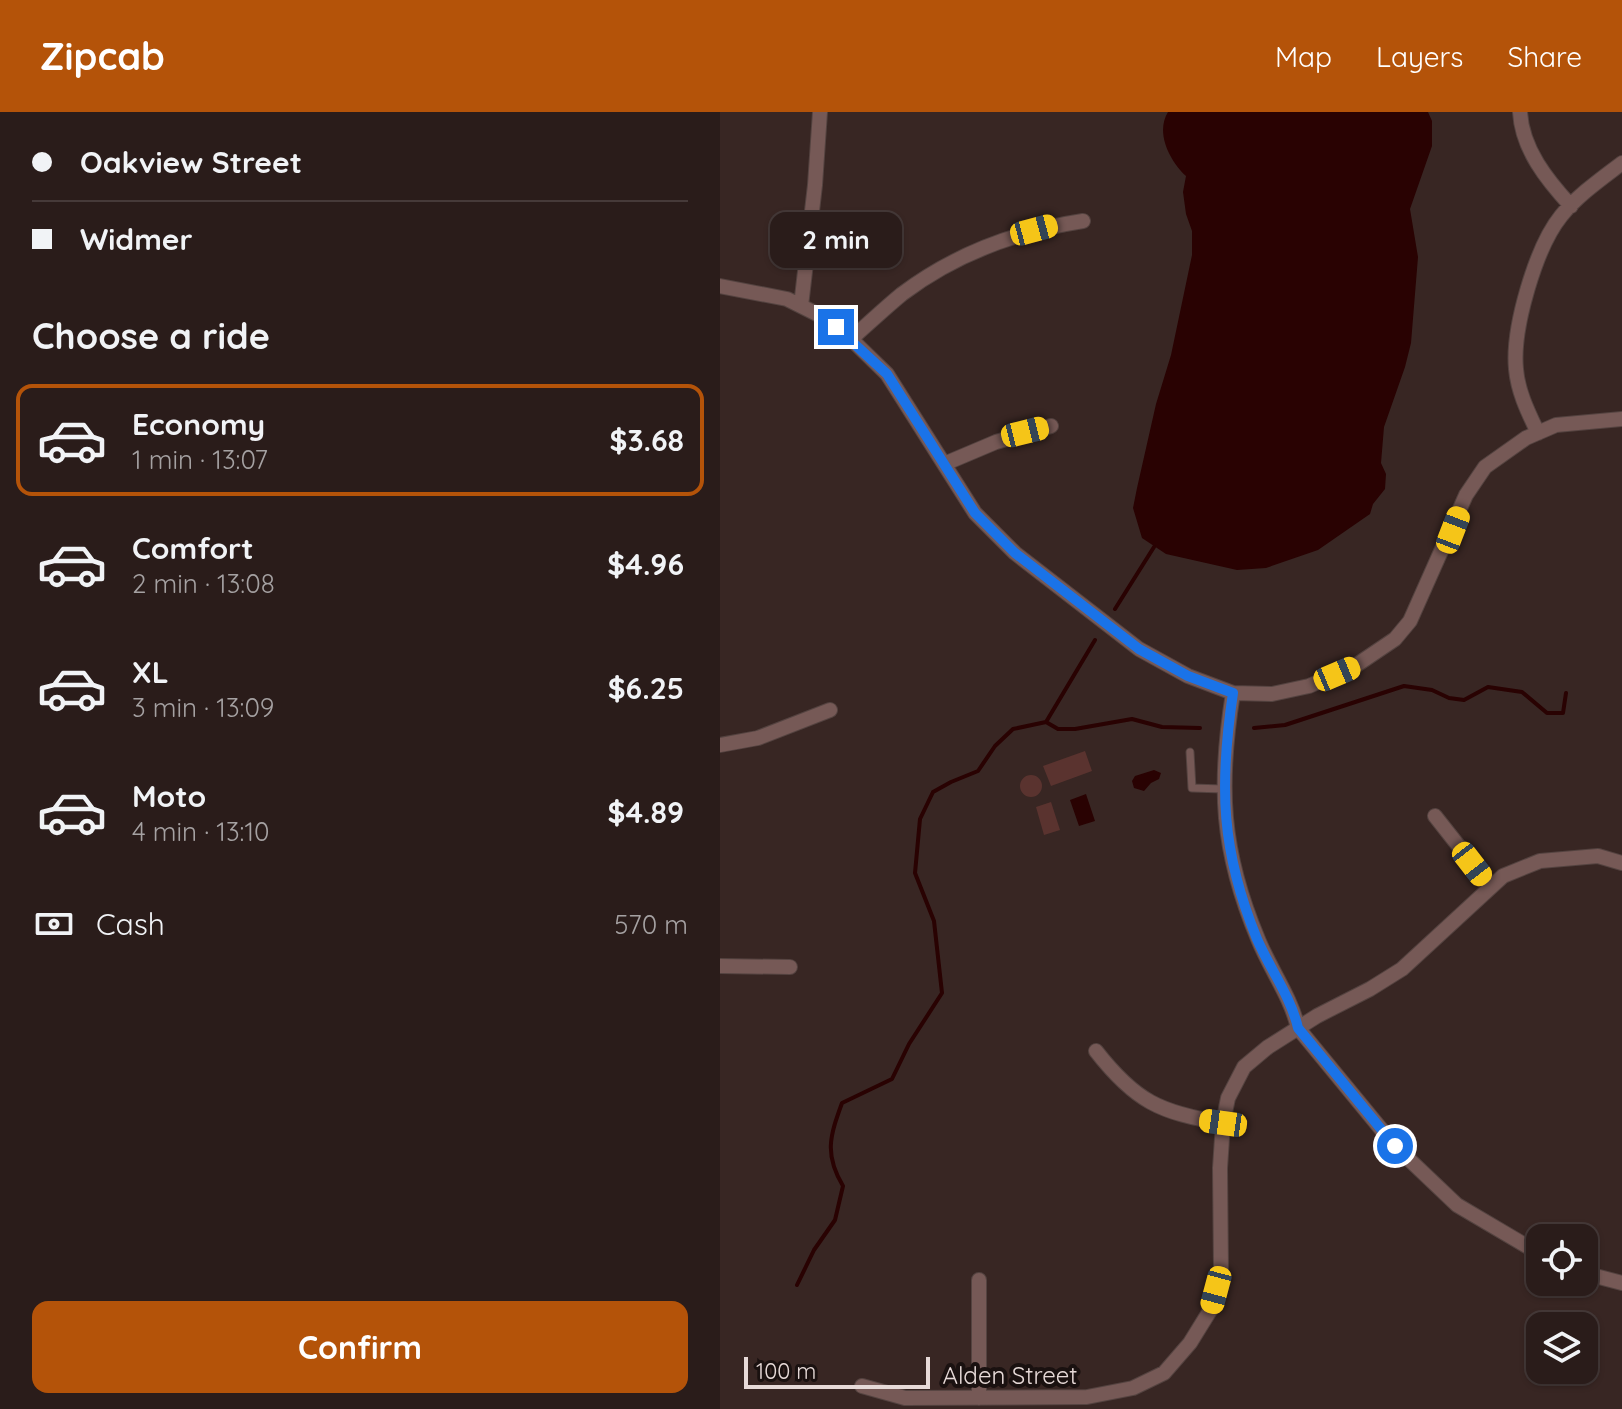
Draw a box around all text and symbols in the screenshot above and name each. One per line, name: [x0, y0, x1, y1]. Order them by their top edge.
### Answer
text: Zipcab: [40, 32, 165, 80]
text: Map: [1275, 39, 1332, 74]
text: Layers: [1376, 39, 1463, 74]
text: Share: [1507, 39, 1582, 74]
text: Oakview Street: [80, 143, 302, 181]
callout: 2 min: [770, 211, 902, 267]
car: [1008, 212, 1060, 248]
text: Widmer: [80, 220, 193, 258]
text: 2 min: [802, 223, 870, 256]
route end: [818, 309, 854, 345]
text: Choose a ride: [32, 313, 270, 358]
icon: car: [36, 404, 108, 476]
text: Economy: [132, 405, 265, 443]
car: [999, 415, 1051, 449]
text: $3.68: [609, 421, 684, 459]
text: 1 min · 13:07: [132, 443, 268, 476]
car: [1433, 503, 1473, 557]
icon: car: [36, 528, 108, 600]
text: Comfort: [132, 529, 253, 567]
text: $4.96: [607, 545, 684, 583]
text: 2 min · 13:08: [132, 567, 275, 600]
icon: car: [36, 652, 108, 724]
text: XL: [132, 653, 169, 691]
car: [1310, 654, 1364, 694]
text: $6.25: [608, 669, 684, 707]
text: 3 min · 13:09: [132, 691, 274, 724]
icon: car: [36, 776, 108, 848]
text: Moto: [132, 777, 206, 815]
text: $4.89: [608, 793, 684, 831]
text: 4 min · 13:10: [132, 815, 270, 848]
car: [1448, 838, 1496, 890]
icon: cash: [32, 902, 76, 946]
text: Cash: [96, 905, 165, 943]
text: 570 m: [614, 908, 688, 941]
car: [1198, 1108, 1248, 1138]
route start: [1377, 1128, 1413, 1164]
map controls: [1526, 1224, 1598, 1384]
button: locate: [1526, 1224, 1598, 1296]
car: [1198, 1264, 1234, 1316]
button: Confirm: [32, 1301, 688, 1393]
button: layers: [1526, 1312, 1598, 1384]
scale bar: [744, 1353, 930, 1389]
text: 100 m: [756, 1357, 816, 1385]
street label: Alden Street: [943, 1360, 1077, 1390]

